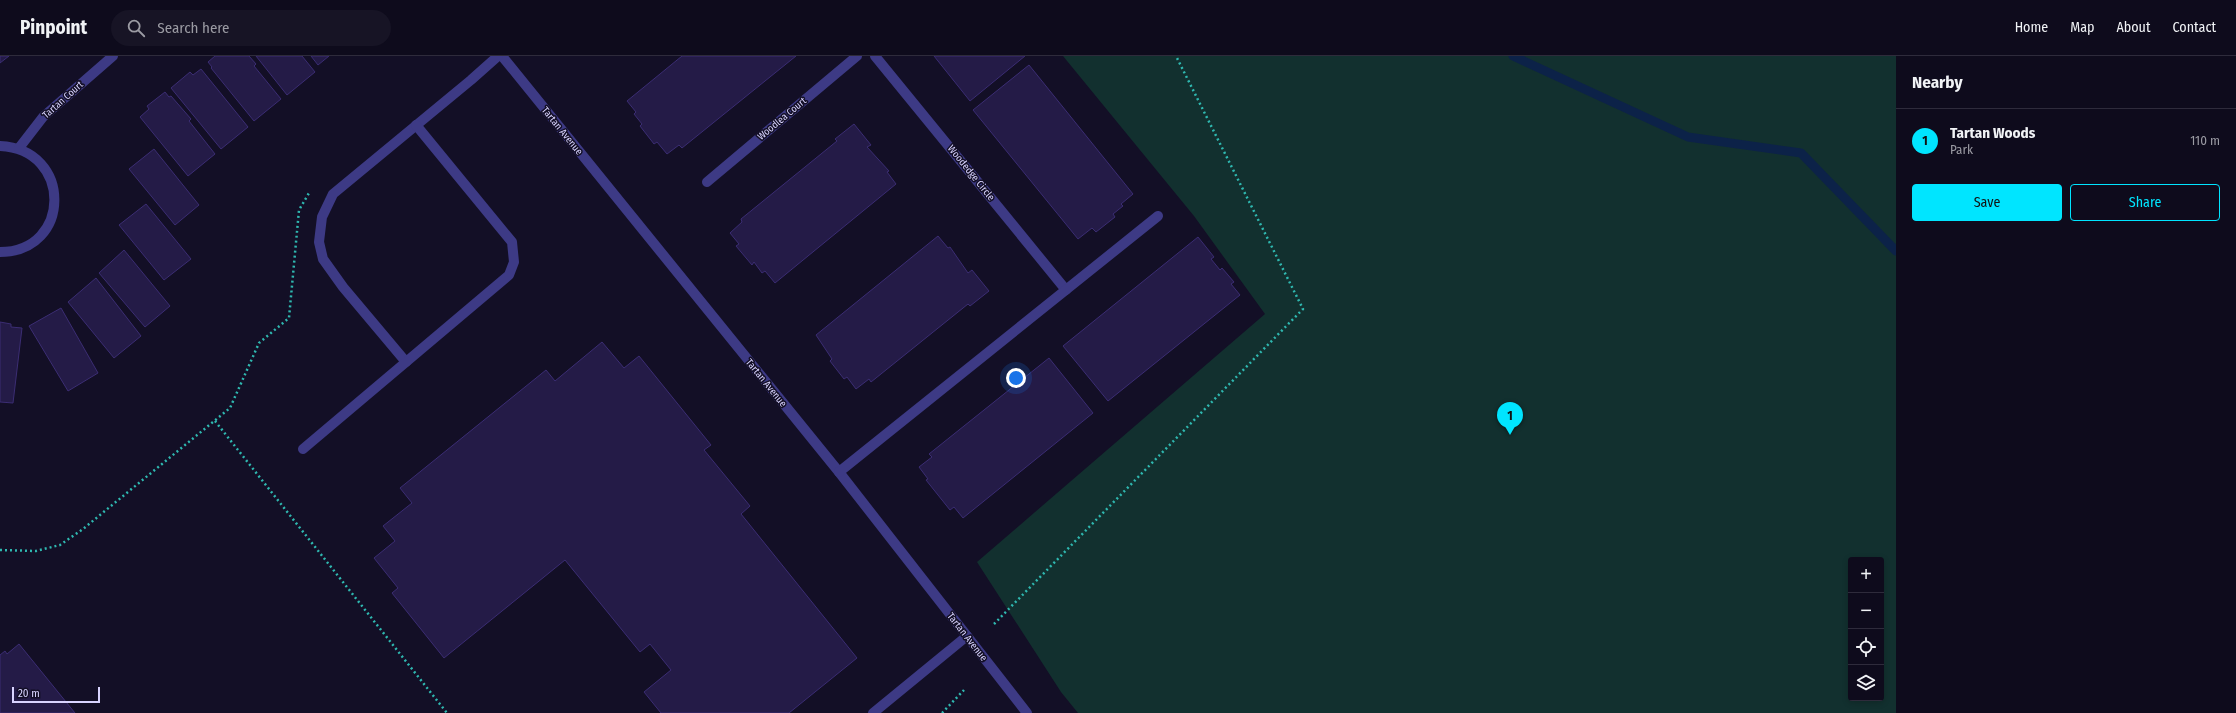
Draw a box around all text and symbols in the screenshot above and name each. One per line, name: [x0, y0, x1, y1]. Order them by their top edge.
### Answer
search box: [111, 10, 391, 46]
text: Pinpoint: [20, 16, 87, 39]
icon: search: [125, 17, 147, 39]
text: Search here: [157, 19, 230, 37]
text: Home: [2015, 19, 2048, 36]
text: Map: [2070, 19, 2094, 36]
text: About: [2116, 19, 2151, 36]
text: Contact: [2173, 19, 2216, 36]
text: Nearby: [1912, 72, 1963, 93]
street label: Tartan Court: [40, 78, 86, 121]
street label: Woodlea Court: [755, 95, 809, 143]
street label: Tartan Avenue: [539, 105, 585, 157]
text: Tartan Woods: [1950, 124, 2035, 142]
text: 1: [1922, 133, 1928, 148]
text: 110 m: [2190, 133, 2220, 148]
text: Park: [1950, 142, 1973, 157]
street label: Woodedge Circle: [945, 143, 997, 203]
button: Save: [1912, 184, 2062, 221]
button: Share: [2070, 184, 2220, 221]
street label: Tartan Avenue: [743, 357, 789, 409]
your location: [1006, 368, 1026, 388]
pin: 1: [1497, 402, 1523, 435]
map controls: [1848, 557, 1884, 701]
button: +: [1848, 557, 1884, 593]
button: −: [1848, 593, 1884, 629]
street label: Tartan Avenue: [944, 610, 990, 664]
button: locate: [1848, 629, 1884, 665]
button: layers: [1848, 665, 1884, 701]
scale bar: [12, 685, 100, 704]
text: 20 m: [18, 687, 40, 700]

